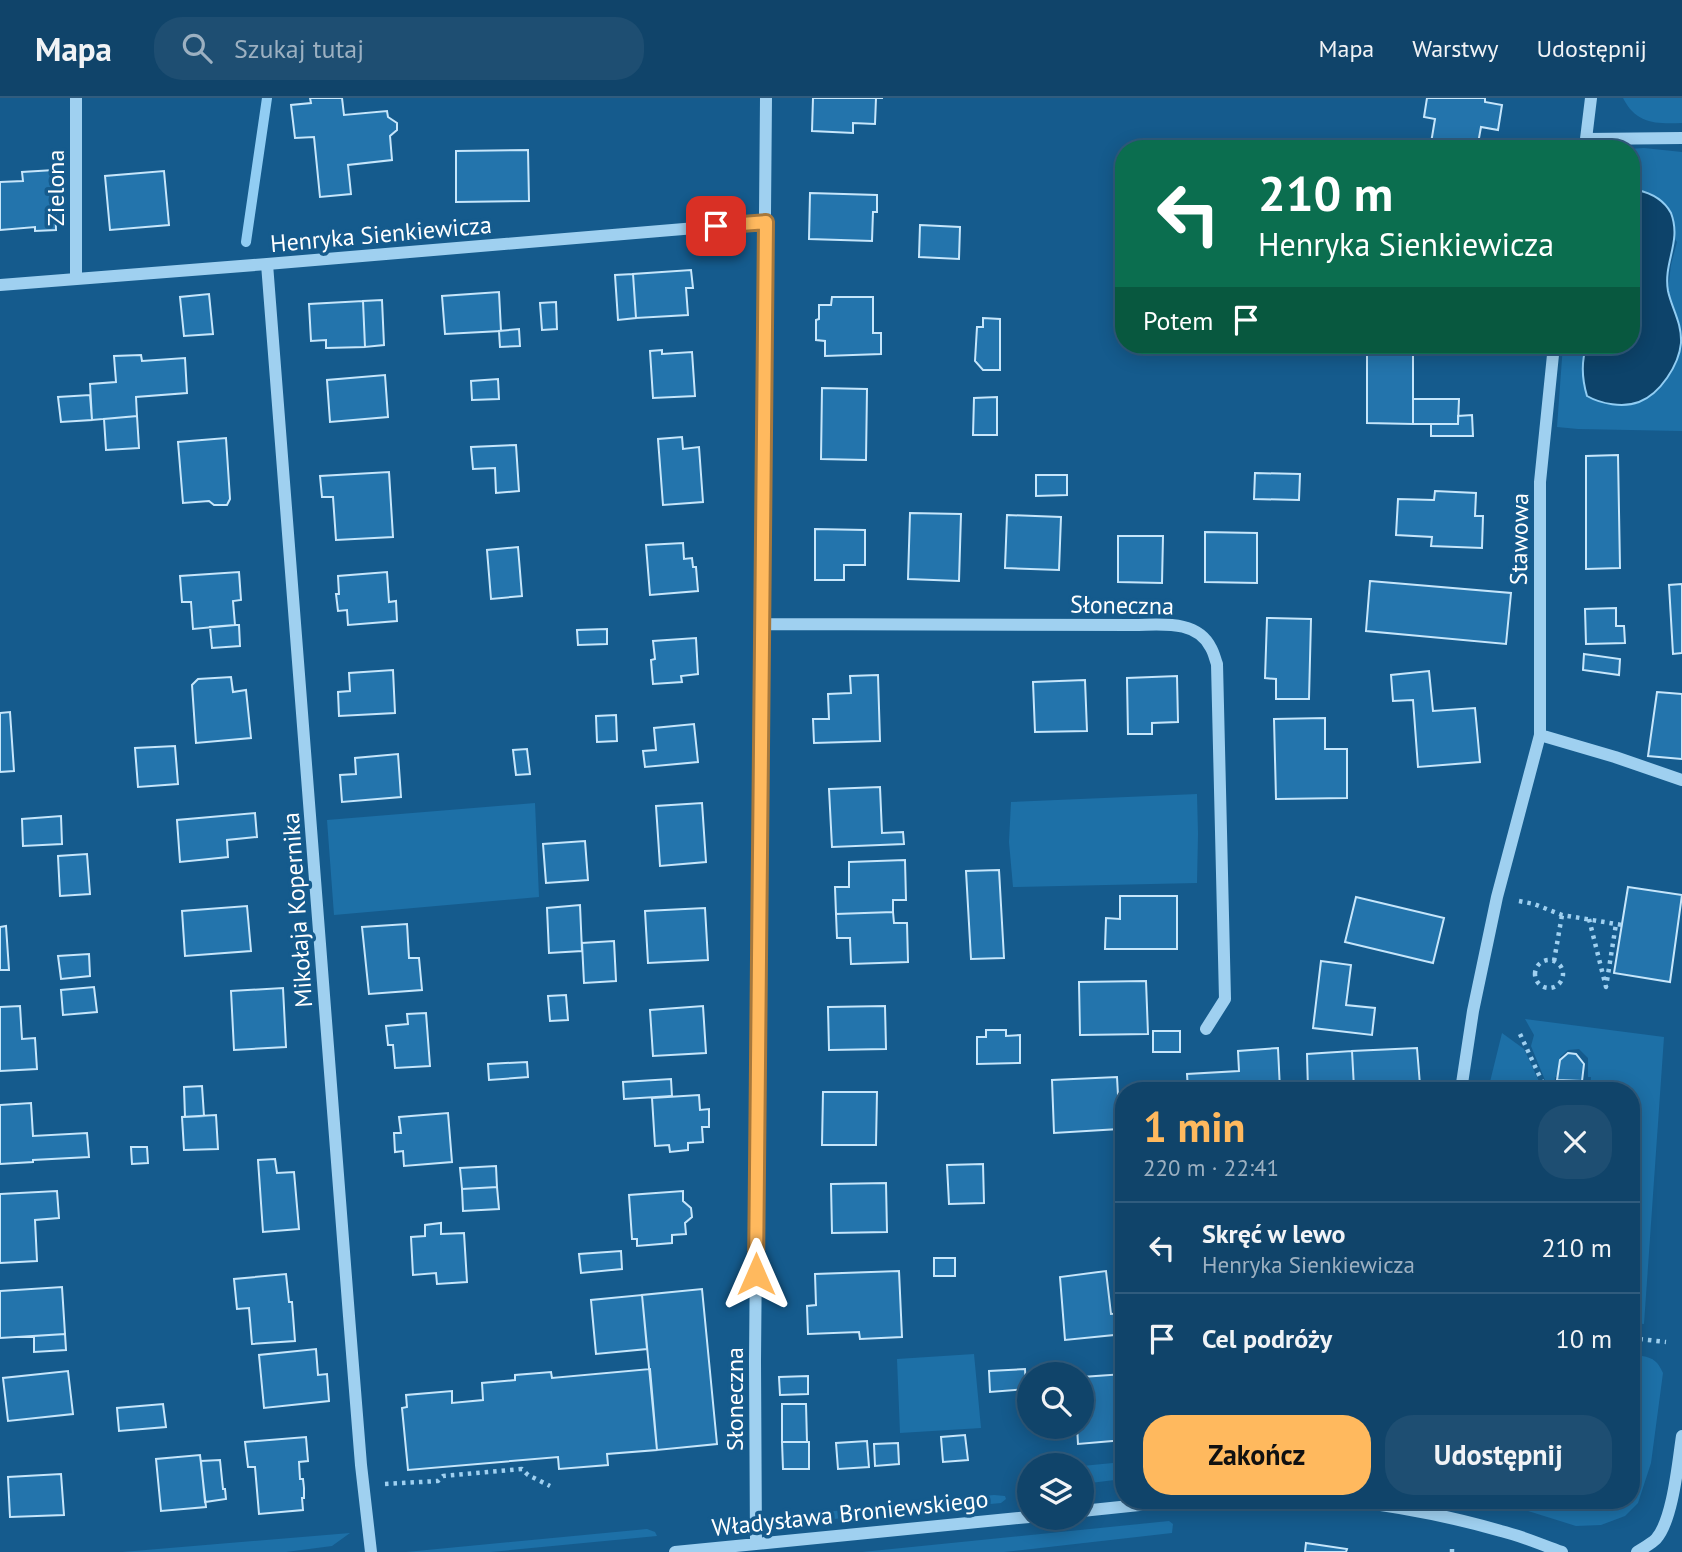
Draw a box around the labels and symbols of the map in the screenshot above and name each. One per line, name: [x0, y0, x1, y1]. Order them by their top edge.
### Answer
street label: Zielona: [40, 150, 71, 226]
pin: [686, 196, 746, 256]
street label: Henryka Sienkiewicza: [269, 209, 493, 259]
street label: Stawowa: [1503, 493, 1535, 585]
street label: Słoneczna: [1070, 589, 1174, 621]
street label: Mikołaja Kopernika: [275, 811, 319, 1009]
position arrow: [719, 1237, 793, 1311]
street label: Słoneczna: [719, 1347, 750, 1451]
street label: Władysława Broniewskiego: [710, 1483, 990, 1543]

